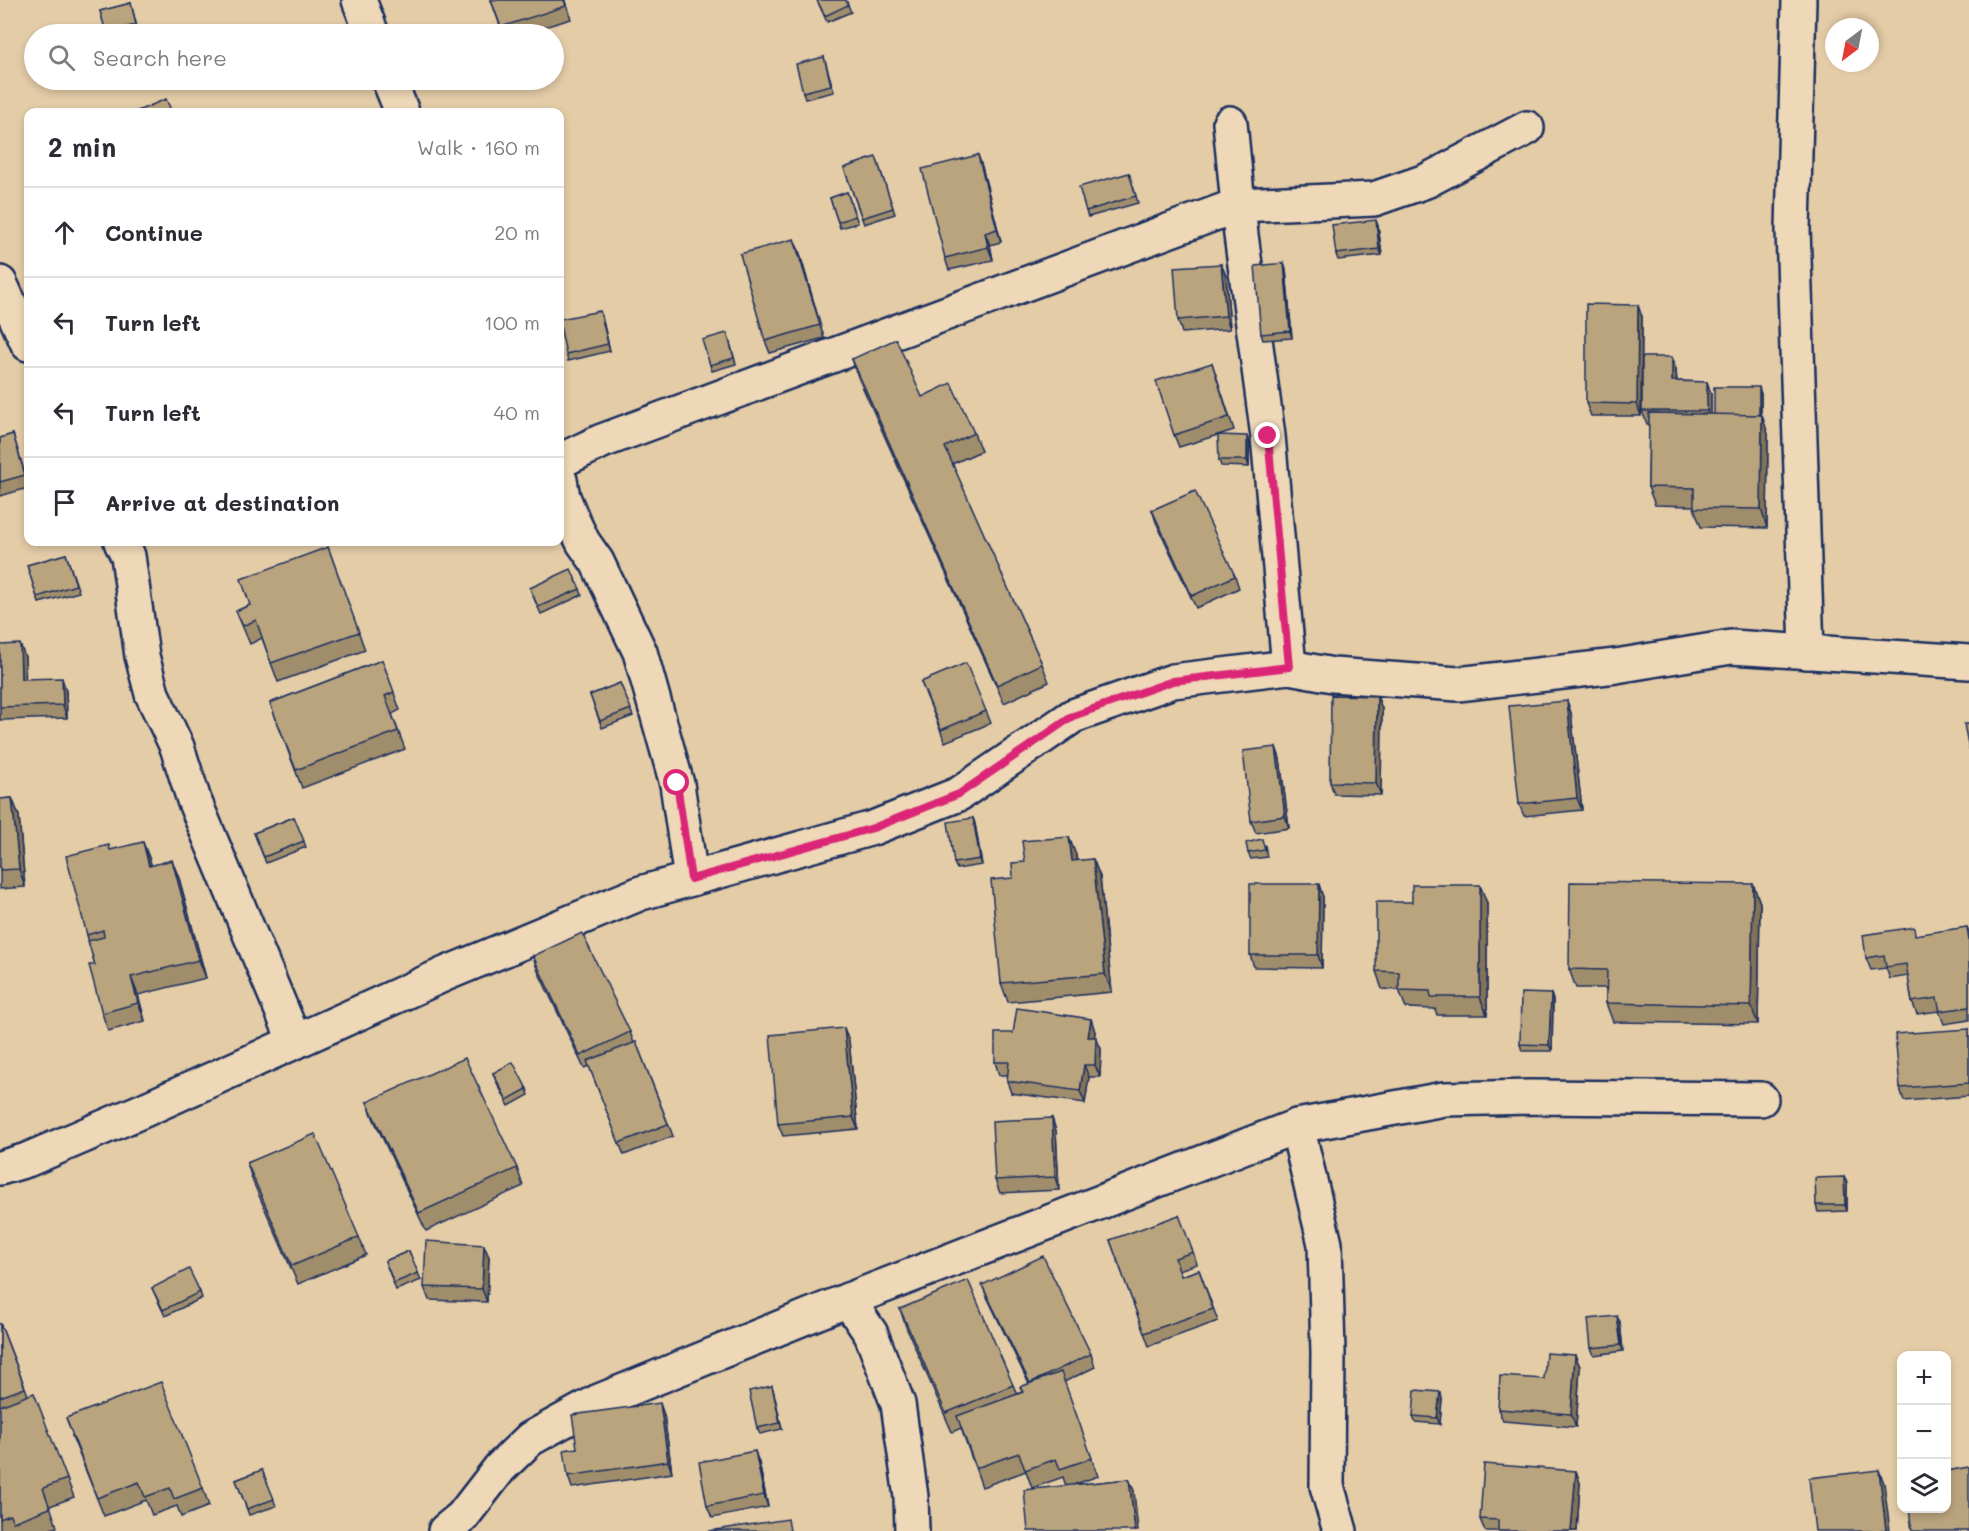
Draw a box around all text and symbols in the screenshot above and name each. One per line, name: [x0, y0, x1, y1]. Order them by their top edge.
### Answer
north arrow: [1825, 18, 1879, 72]
search box: [24, 24, 564, 90]
icon: search: [45, 41, 78, 74]
text: Search here: [93, 43, 227, 72]
text: 2 min: [48, 130, 116, 164]
text: Walk · 160 m: [417, 134, 540, 160]
icon: ahead: [48, 216, 81, 249]
text: Continue: [105, 218, 203, 247]
text: 20 m: [494, 219, 540, 245]
icon: left: [48, 306, 81, 339]
text: Turn left: [105, 308, 201, 337]
text: 100 m: [484, 309, 540, 335]
icon: left: [48, 396, 81, 429]
text: Turn left: [105, 398, 201, 427]
text: 40 m: [494, 399, 540, 425]
route end: [1254, 422, 1280, 448]
icon: arrive: [48, 486, 81, 519]
text: Arrive at destination: [105, 488, 340, 517]
route start: [663, 769, 689, 795]
map controls: [1897, 1351, 1951, 1513]
button: +: [1897, 1351, 1951, 1405]
button: −: [1897, 1405, 1951, 1459]
button: layers: [1897, 1459, 1951, 1513]

